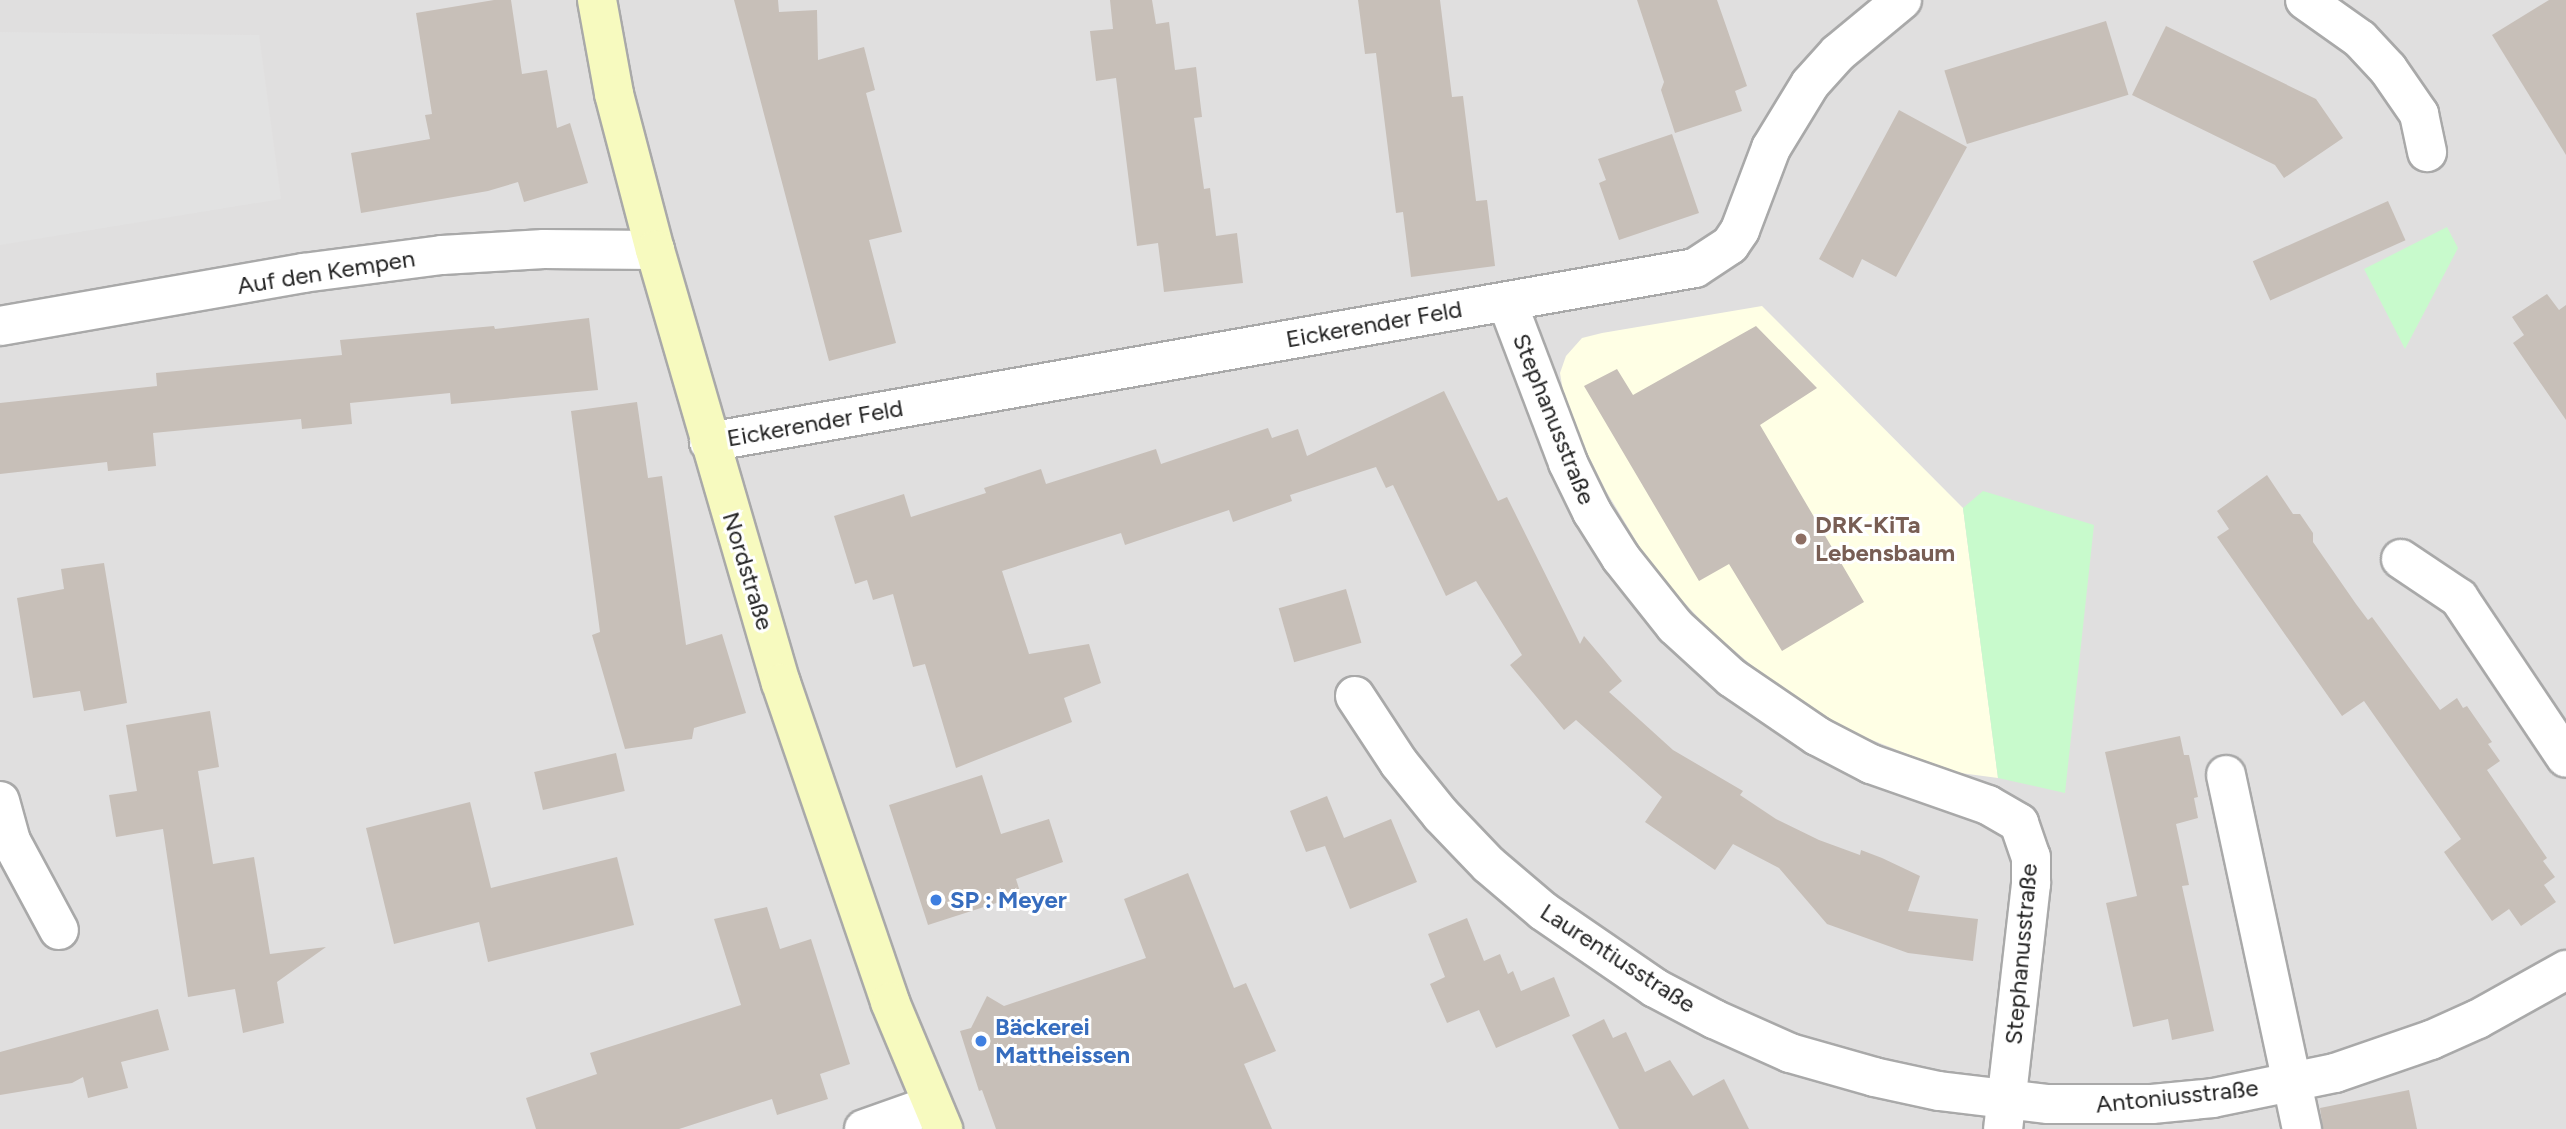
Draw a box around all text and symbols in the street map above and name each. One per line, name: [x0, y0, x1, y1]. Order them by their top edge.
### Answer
street label: Auf den Kempen: [235, 244, 417, 300]
street label: Eickerender Feld: [1284, 294, 1464, 354]
street label: Stephanusstraße: [1507, 329, 1601, 509]
street label: Eickerender Feld: [725, 393, 905, 453]
street label: Nordstraße: [716, 508, 780, 634]
place label: DRK-KiTa Lebensbaum: [1815, 511, 1955, 567]
marker: DRK-KiTa Lebensbaum: [1793, 531, 1809, 547]
street label: Stephanusstraße: [1999, 862, 2043, 1046]
place label: SP : Meyer: [950, 886, 1067, 914]
marker: SP : Meyer: [928, 892, 944, 908]
street label: Laurentiusstraße: [1535, 897, 1701, 1019]
place label: Bäckerei Mattheissen: [995, 1013, 1130, 1069]
marker: Bäckerei Mattheissen: [973, 1033, 989, 1049]
street label: Antoniusstraße: [2094, 1073, 2260, 1119]

